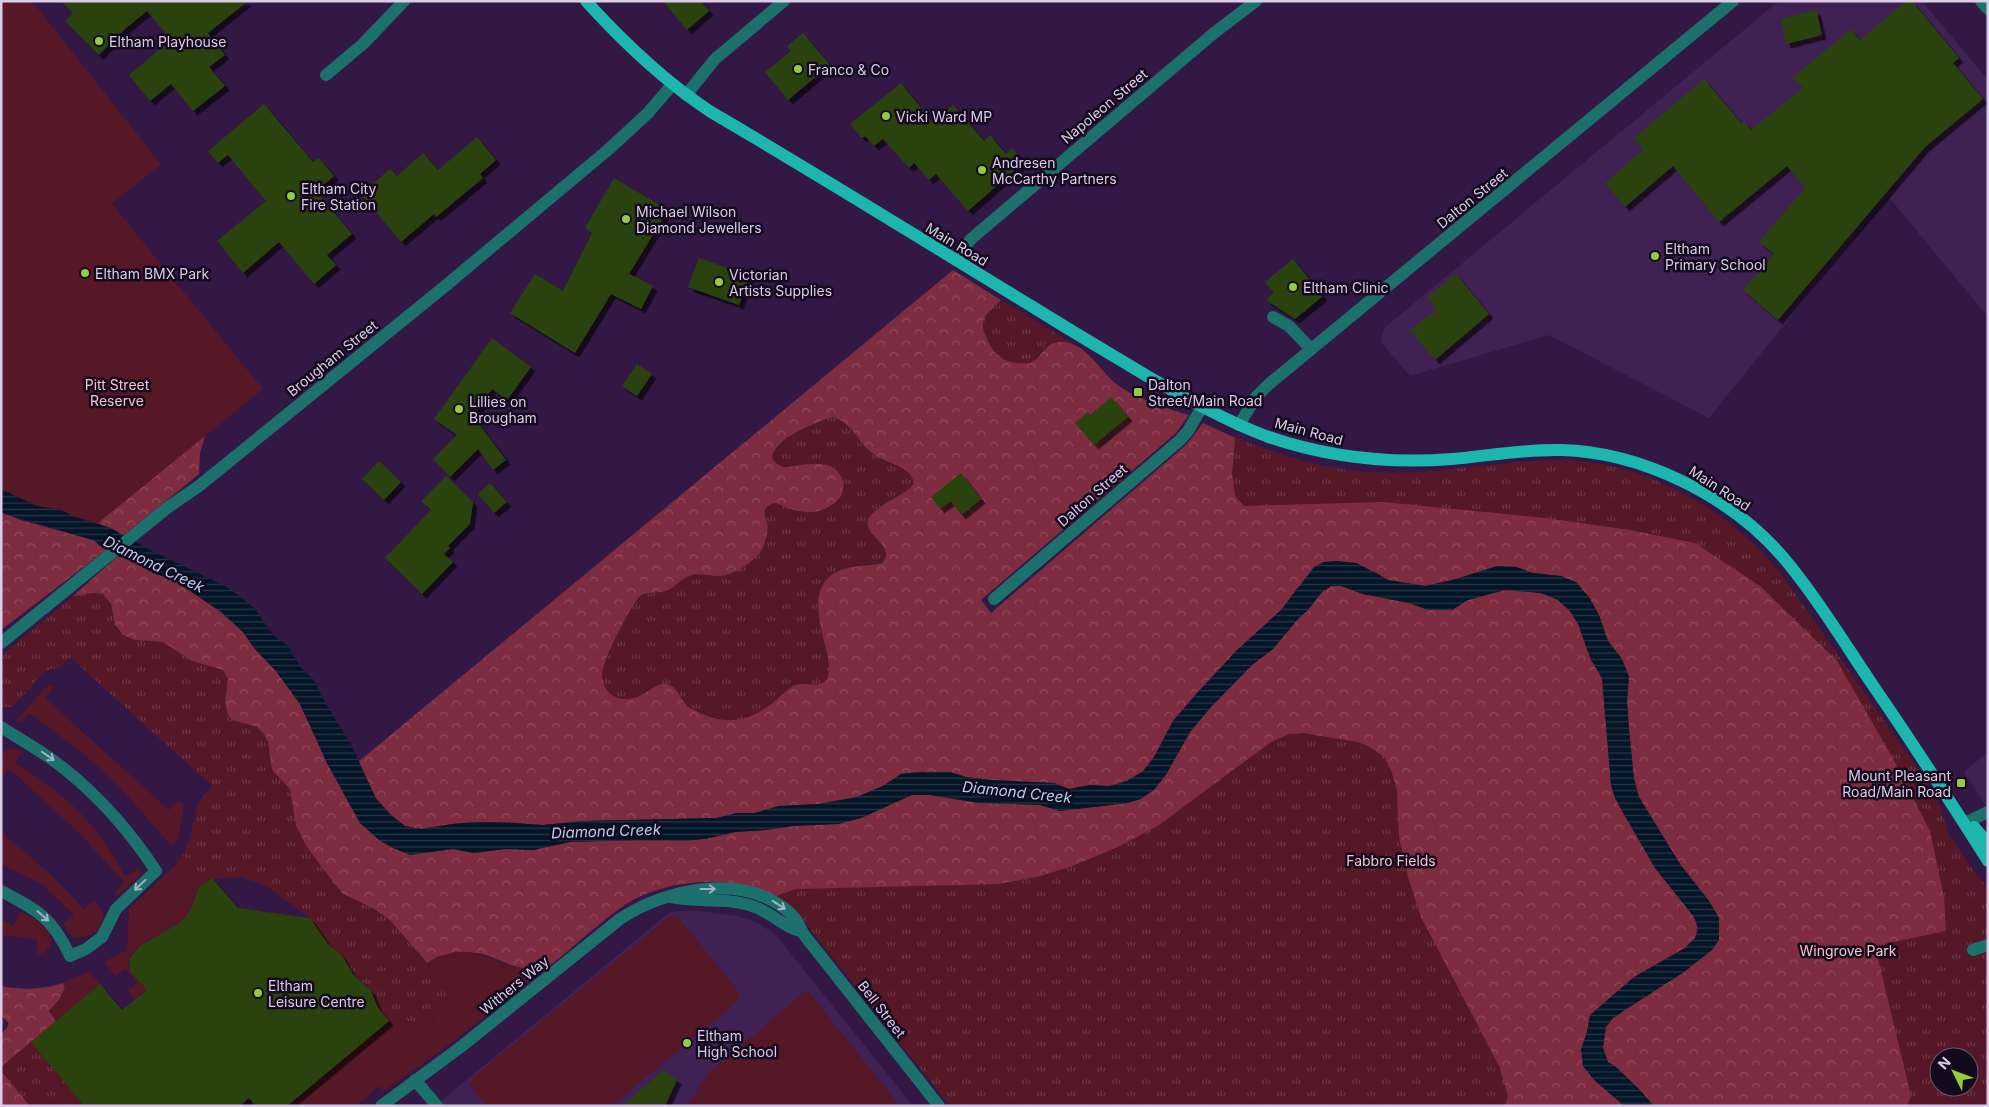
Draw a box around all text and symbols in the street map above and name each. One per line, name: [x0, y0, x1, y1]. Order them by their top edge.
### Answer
place label: Eltham Playhouse: [109, 33, 226, 50]
marker: Eltham Playhouse: [93, 35, 105, 47]
place label: Franco & Co: [808, 61, 889, 78]
marker: Franco & Co: [792, 63, 804, 75]
street label: Napoleon Street: [1058, 65, 1151, 147]
place label: Vicki Ward MP: [896, 108, 992, 125]
marker: Vicki Ward MP: [880, 110, 892, 122]
place label: Andresen McCarthy Partners: [992, 154, 1117, 187]
marker: Andresen McCarthy Partners: [976, 164, 988, 176]
street label: Dalton Street: [1433, 164, 1511, 232]
place label: Eltham City Fire Station: [301, 180, 376, 213]
marker: Eltham City Fire Station: [285, 190, 297, 202]
place label: Michael Wilson Diamond Jewellers: [636, 203, 762, 236]
marker: Michael Wilson Diamond Jewellers: [620, 213, 632, 225]
street label: Main Road: [923, 219, 991, 269]
place label: Eltham Primary School: [1665, 240, 1766, 273]
marker: Eltham Primary School: [1649, 250, 1661, 262]
place label: Eltham BMX Park: [95, 265, 210, 282]
place label: Victorian Artists Supplies: [729, 266, 832, 299]
marker: Eltham BMX Park: [79, 267, 91, 279]
marker: Victorian Artists Supplies: [713, 276, 725, 288]
place label: Eltham Clinic: [1303, 279, 1389, 296]
marker: Eltham Clinic: [1287, 281, 1299, 293]
street label: Brougham Street: [283, 316, 381, 400]
park label: Pitt Street Reserve: [85, 376, 150, 409]
place label: Dalton Street/Main Road: [1148, 376, 1262, 409]
marker: Dalton Street/Main Road: [1132, 386, 1144, 398]
place label: Lillies on Brougham: [469, 393, 537, 426]
marker: Lillies on Brougham: [453, 403, 465, 415]
street label: Main Road: [1273, 414, 1345, 448]
street label: Dalton Street: [1054, 460, 1130, 530]
street label: Main Road: [1686, 462, 1754, 514]
water label: Diamond Creek: [100, 531, 208, 597]
one-way arrow: [41, 751, 54, 762]
place label: Mount Pleasant Road/Main Road: [1842, 767, 1951, 800]
water label: Diamond Creek: [961, 777, 1073, 807]
marker: Mount Pleasant Road/Main Road: [1955, 777, 1967, 789]
water label: Diamond Creek: [551, 820, 662, 842]
park label: Fabbro Fields: [1346, 852, 1436, 869]
one-way arrow: [134, 879, 146, 891]
one-way arrow: [700, 884, 716, 894]
one-way arrow: [772, 900, 786, 910]
one-way arrow: [36, 910, 49, 922]
park label: Wingrove Park: [1800, 942, 1897, 959]
street label: Withers Way: [476, 952, 552, 1018]
place label: Eltham Leisure Centre: [268, 977, 365, 1010]
street label: Bell Street: [855, 977, 910, 1041]
marker: Eltham Leisure Centre: [252, 987, 264, 999]
place label: Eltham High School: [697, 1027, 777, 1060]
marker: Eltham High School: [681, 1037, 693, 1049]
north arrow: [1929, 1047, 1979, 1097]
text: N: [1934, 1053, 1954, 1073]

